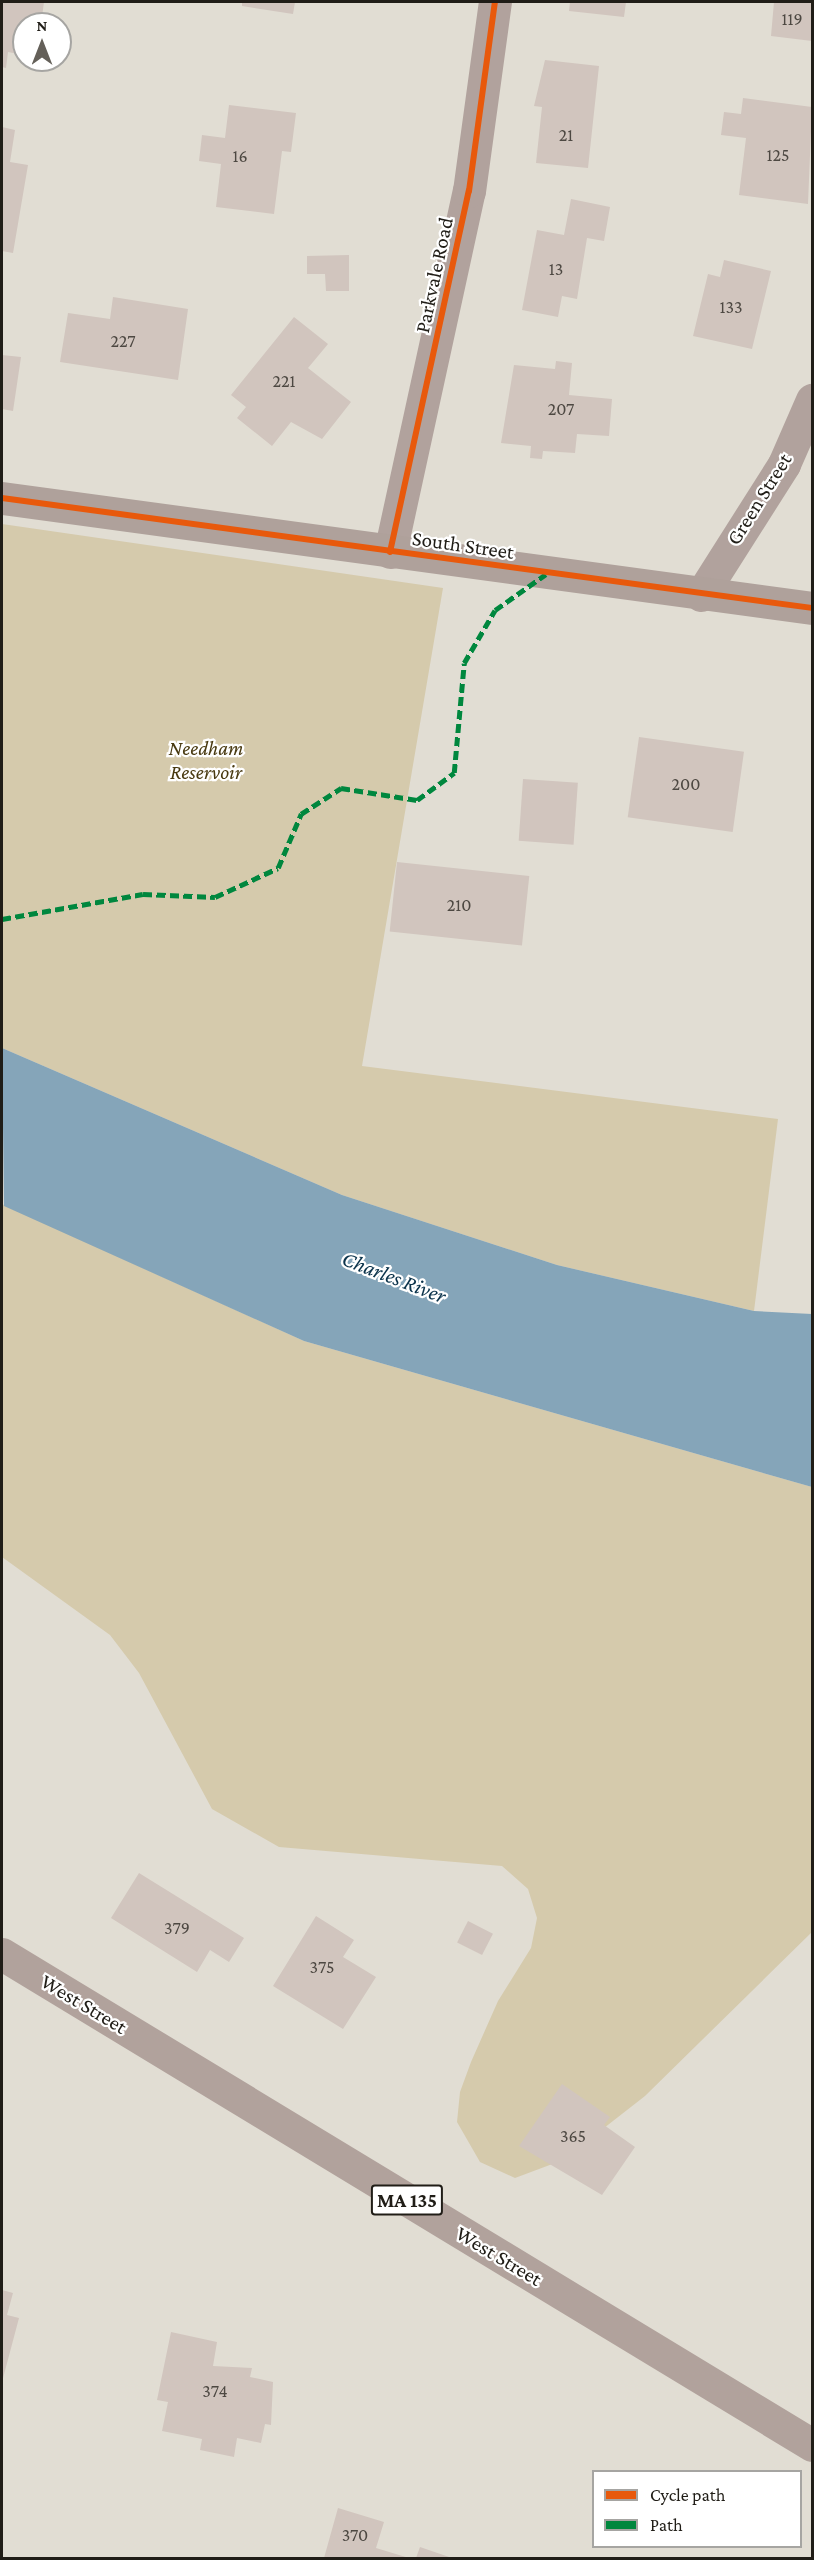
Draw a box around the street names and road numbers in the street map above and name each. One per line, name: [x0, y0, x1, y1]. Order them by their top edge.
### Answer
street label: Parkvale Road: [409, 215, 459, 335]
street label: Green Street: [721, 449, 797, 549]
street label: South Street: [410, 525, 516, 565]
street label: West Street: [36, 1968, 132, 2040]
road number: MA 135: [370, 2183, 444, 2217]
street label: West Street: [451, 2220, 547, 2292]

